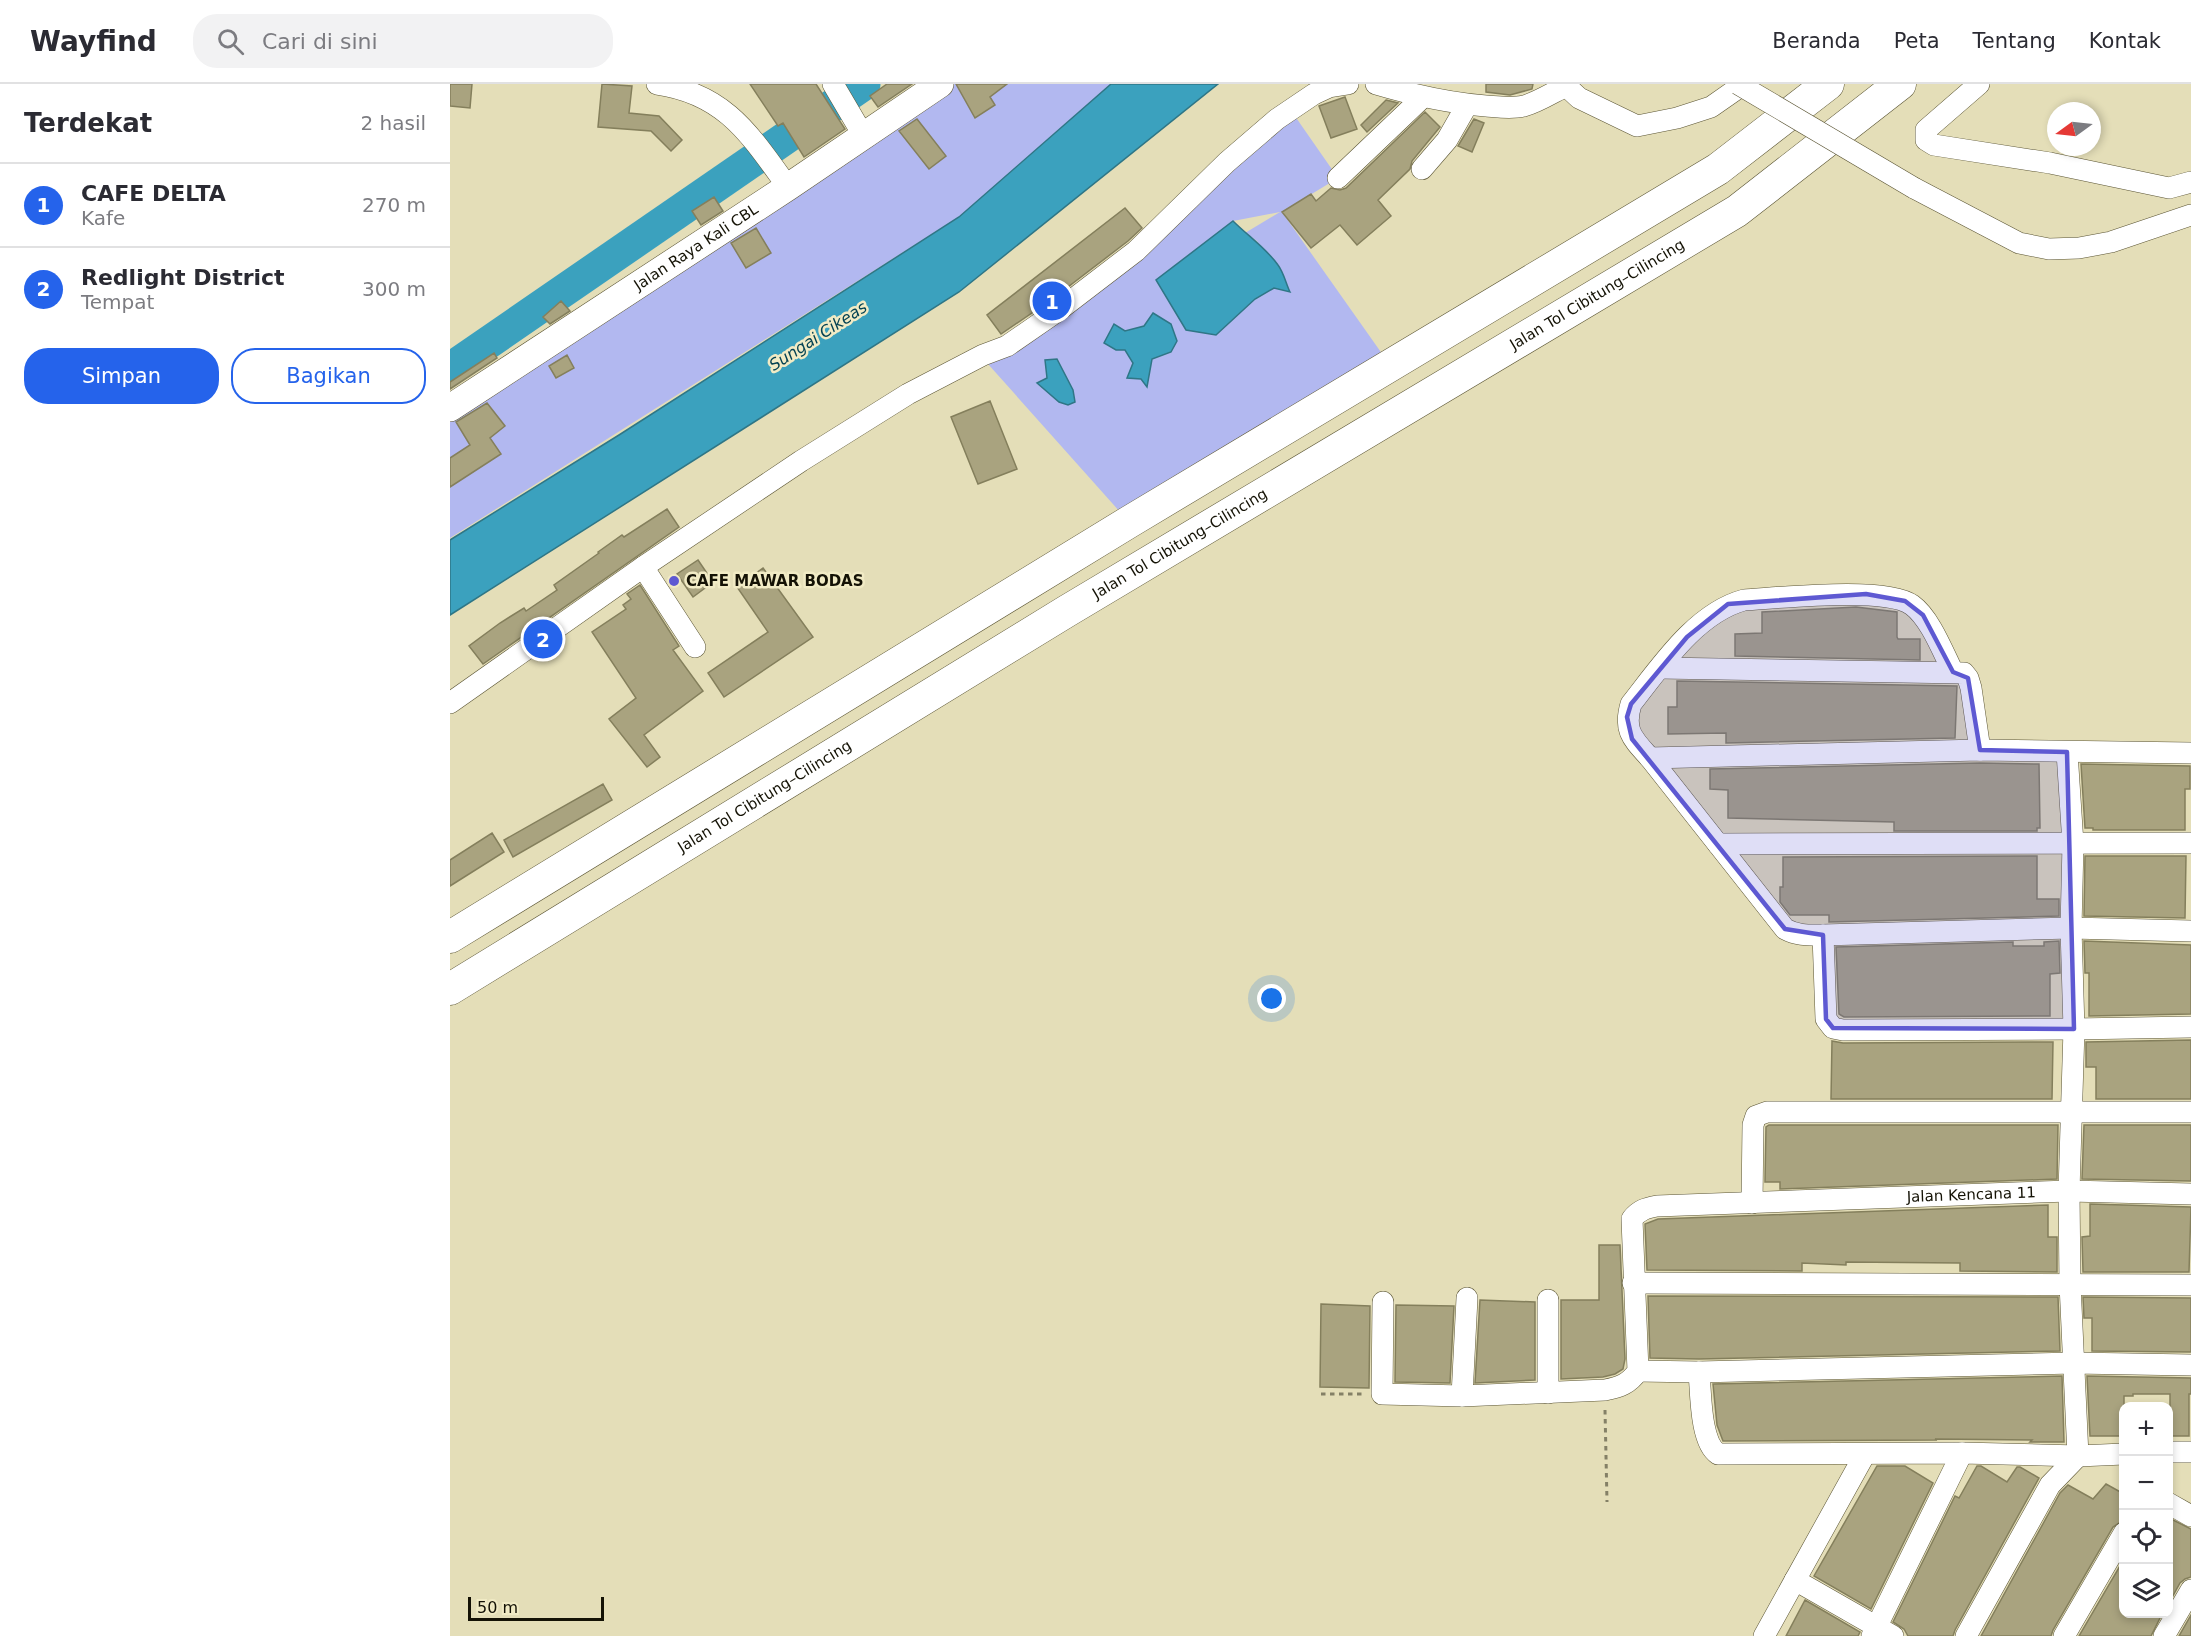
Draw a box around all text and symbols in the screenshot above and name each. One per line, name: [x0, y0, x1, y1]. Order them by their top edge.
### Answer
search box: [193, 14, 613, 68]
text: Wayfind: [30, 25, 157, 58]
icon: search: [214, 25, 247, 58]
text: Cari di sini: [262, 29, 378, 54]
text: Beranda: [1772, 29, 1861, 53]
text: Peta: [1894, 29, 1940, 53]
text: Tentang: [1973, 29, 2056, 53]
text: Kontak: [2089, 29, 2161, 53]
north arrow: [2047, 102, 2101, 156]
text: Terdekat: [24, 108, 152, 138]
text: 2 hasil: [360, 111, 426, 135]
text: CAFE DELTA: [81, 181, 226, 206]
text: 1: [37, 193, 50, 217]
text: 270 m: [362, 193, 426, 217]
street label: Jalan Raya Kali CBL: [630, 200, 762, 295]
text: Kafe: [81, 206, 125, 230]
street label: Jalan Tol Cibitung–Cilincing: [1506, 235, 1688, 354]
text: Redlight District: [81, 265, 285, 290]
text: 2: [37, 277, 50, 301]
text: 300 m: [362, 277, 426, 301]
pin: 1: [1032, 278, 1072, 324]
text: Tempat: [81, 290, 154, 314]
water label: Sungai Cikeas: [766, 297, 870, 375]
button: Simpan: [24, 348, 219, 404]
button: Bagikan: [231, 348, 426, 404]
street label: Jalan Tol Cibitung–Cilincing: [1088, 485, 1270, 603]
place label: CAFE MAWAR BODAS: [686, 572, 864, 590]
marker: CAFE MAWAR BODAS: [667, 574, 681, 588]
pin: 2: [524, 616, 562, 662]
street label: Jalan Tol Cibitung–Cilincing: [674, 736, 855, 857]
your location: [1257, 984, 1286, 1013]
street label: Jalan Kencana 11: [1905, 1183, 2036, 1206]
map controls: [2119, 1402, 2173, 1618]
button: +: [2119, 1402, 2173, 1456]
button: −: [2119, 1456, 2173, 1510]
button: locate: [2119, 1510, 2173, 1564]
button: layers: [2119, 1564, 2173, 1618]
scale bar: [468, 1594, 604, 1622]
text: 50 m: [477, 1598, 518, 1617]

